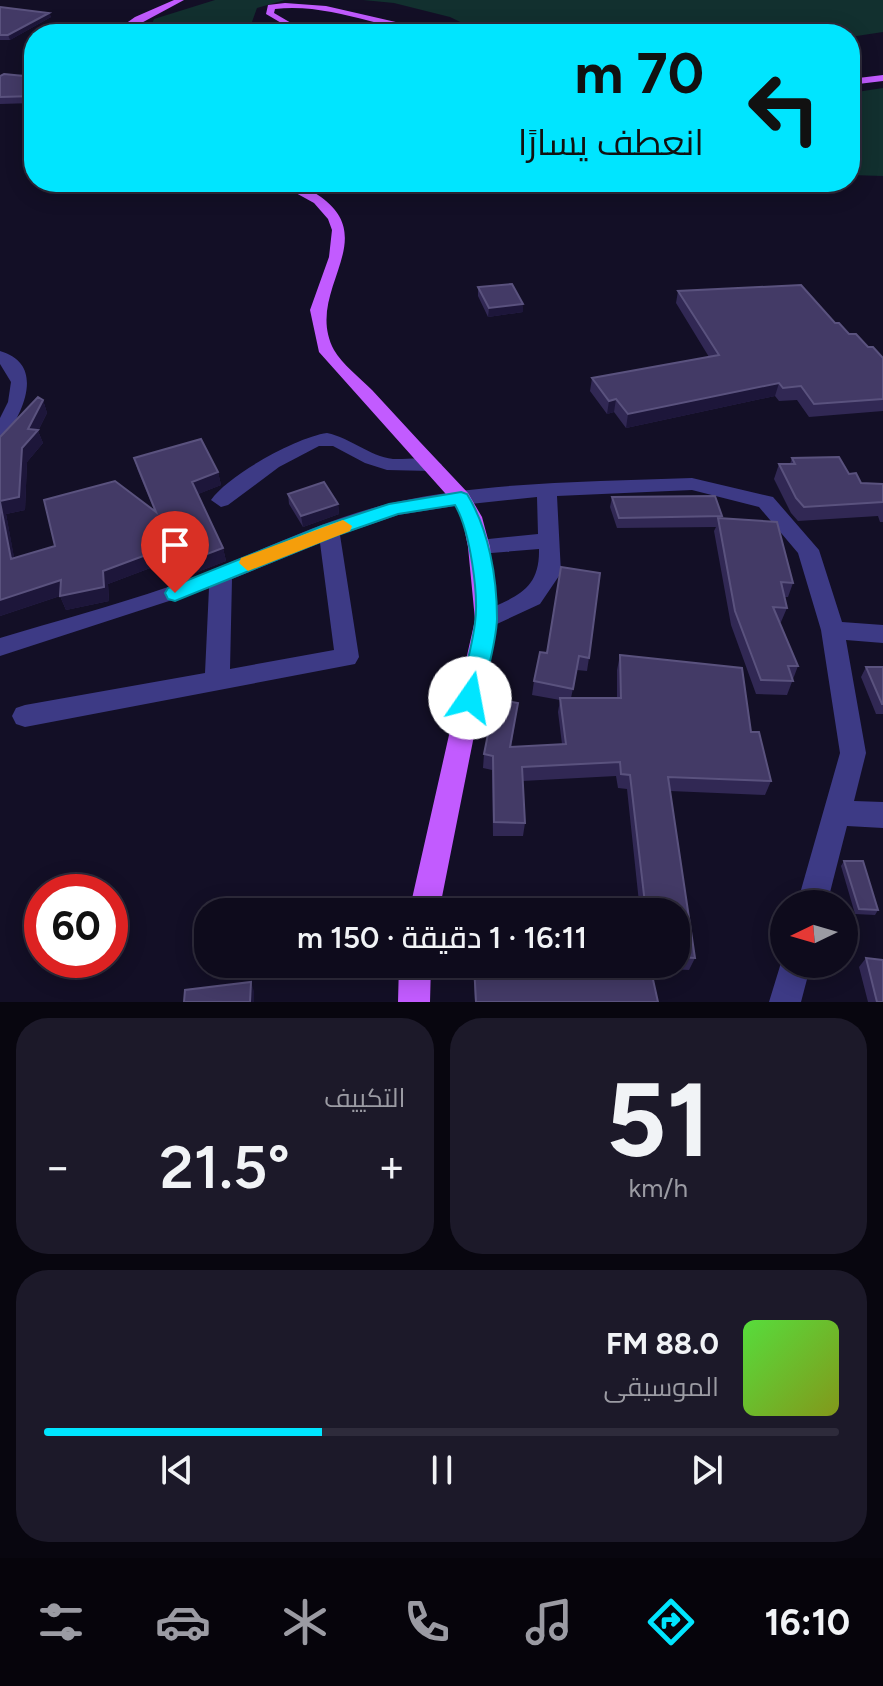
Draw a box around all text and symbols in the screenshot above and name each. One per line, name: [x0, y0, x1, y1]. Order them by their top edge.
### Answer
text: 70 m: [574, 40, 704, 107]
icon: left: [732, 56, 836, 160]
text: انعطف يسارًا: [518, 121, 704, 164]
pin: [141, 511, 209, 593]
icon: arrive: [153, 523, 197, 567]
position arrow: [428, 656, 512, 740]
speed limit sign: 60: [24, 874, 128, 978]
north arrow: [770, 890, 858, 978]
map controls: [770, 890, 858, 978]
text: 16:11 · 1 دقيقة · 150 m: [297, 919, 587, 956]
text: 51: [606, 1057, 710, 1182]
text: التكييف: [324, 1082, 406, 1114]
text: 21.5°: [160, 1131, 290, 1203]
text: −: [44, 1140, 71, 1193]
text: +: [378, 1140, 405, 1193]
text: km/h: [629, 1172, 688, 1204]
text: 88.0 FM: [606, 1325, 719, 1362]
text: الموسيقى: [604, 1371, 719, 1403]
icon: previous: [155, 1448, 199, 1492]
icon: pause: [420, 1448, 464, 1492]
icon: next: [685, 1448, 729, 1492]
icon: filters: [33, 1594, 89, 1650]
icon: car: [155, 1594, 211, 1650]
icon: climate: [277, 1594, 333, 1650]
icon: phone: [399, 1594, 455, 1650]
icon: music: [521, 1594, 577, 1650]
icon: directions: [643, 1594, 699, 1650]
text: 16:10: [765, 1601, 850, 1644]

